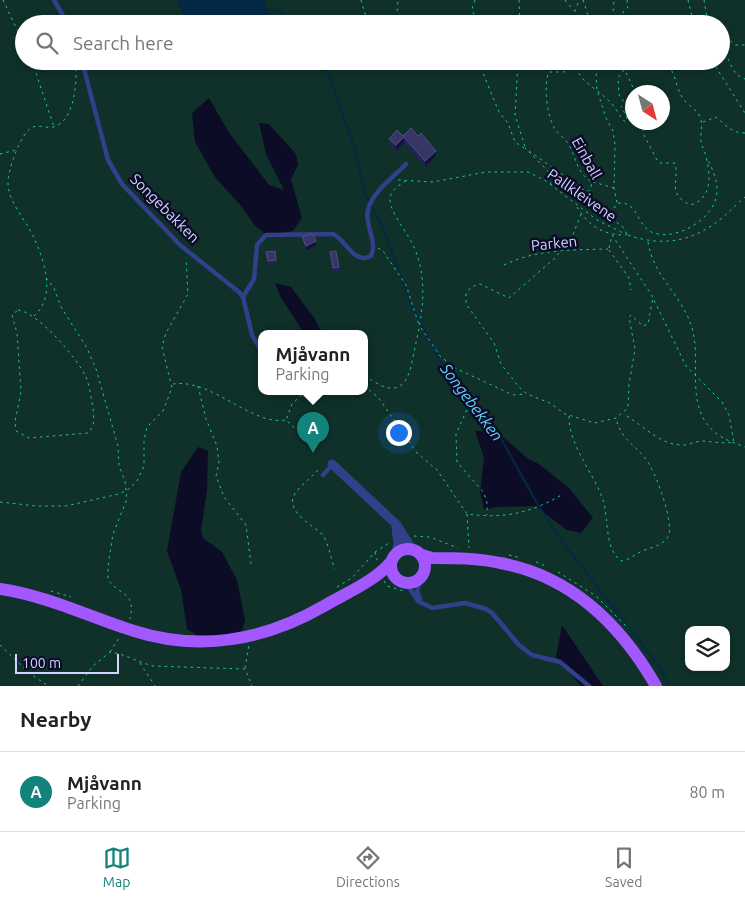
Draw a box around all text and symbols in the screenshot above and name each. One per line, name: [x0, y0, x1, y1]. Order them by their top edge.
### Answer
search box: [15, 15, 730, 70]
icon: search: [33, 29, 61, 57]
text: Search here: [73, 32, 173, 54]
north arrow: [625, 85, 670, 130]
street label: Einball: [569, 134, 605, 182]
street label: Pallkleivene: [544, 165, 620, 225]
street label: Songebakken: [127, 170, 203, 246]
street label: Parken: [530, 232, 578, 254]
popup: [258, 330, 368, 395]
text: Mjåvann: [276, 343, 350, 365]
water label: Songebekken: [436, 359, 507, 444]
text: Parking: [276, 365, 330, 383]
pin: A: [297, 412, 329, 453]
your location: [386, 420, 412, 446]
map controls: [685, 626, 730, 671]
button: layers: [685, 626, 730, 671]
scale bar: [15, 651, 119, 674]
text: 100 m: [22, 655, 61, 671]
text: Nearby: [20, 707, 91, 731]
text: Mjåvann: [67, 772, 142, 794]
text: A: [30, 783, 42, 801]
text: 80 m: [689, 783, 725, 801]
text: Parking: [67, 794, 121, 812]
tab: Map: [103, 844, 131, 890]
tab: Directions: [336, 844, 400, 890]
tab: Saved: [605, 844, 642, 890]

